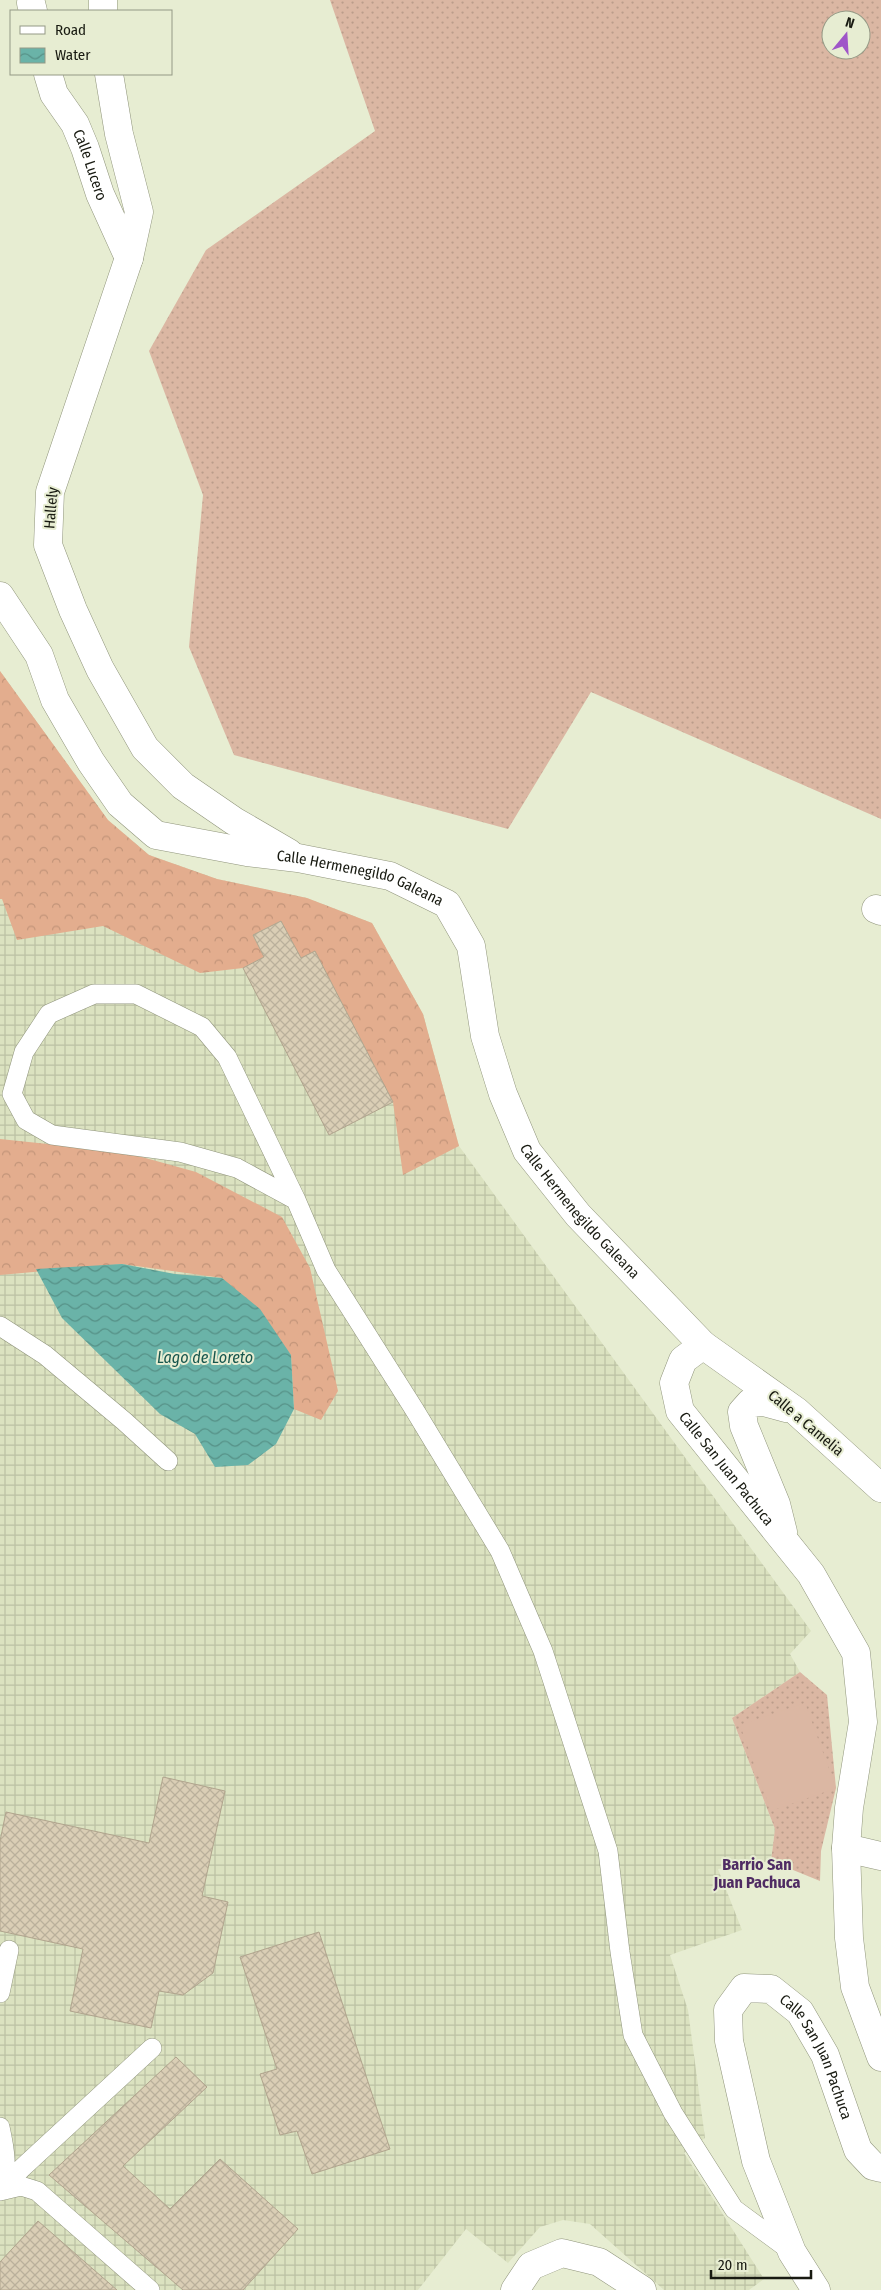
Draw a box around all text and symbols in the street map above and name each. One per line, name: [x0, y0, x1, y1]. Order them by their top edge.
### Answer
legend: [10, 10, 172, 75]
north arrow: [821, 10, 871, 60]
text: N: [843, 14, 856, 32]
text: Road: [55, 21, 86, 39]
text: Water: [55, 46, 91, 64]
street label: Calle Lucero: [69, 127, 111, 203]
street label: Hallely: [40, 486, 62, 530]
street label: Calle Hermenegildo Galeana: [276, 847, 446, 910]
street label: Calle Hermenegildo Galeana: [516, 1141, 643, 1282]
water label: Lago de Loreto: [157, 1348, 253, 1367]
street label: Calle a Camelia: [765, 1386, 847, 1460]
street label: Calle San Juan Pachuca: [675, 1408, 777, 1529]
district label: Barrio San Juan Pachuca: [713, 1855, 801, 1892]
street label: Calle San Juan Pachuca: [776, 1990, 856, 2122]
scale bar: [711, 2248, 811, 2280]
text: 20 m: [718, 2256, 748, 2274]

